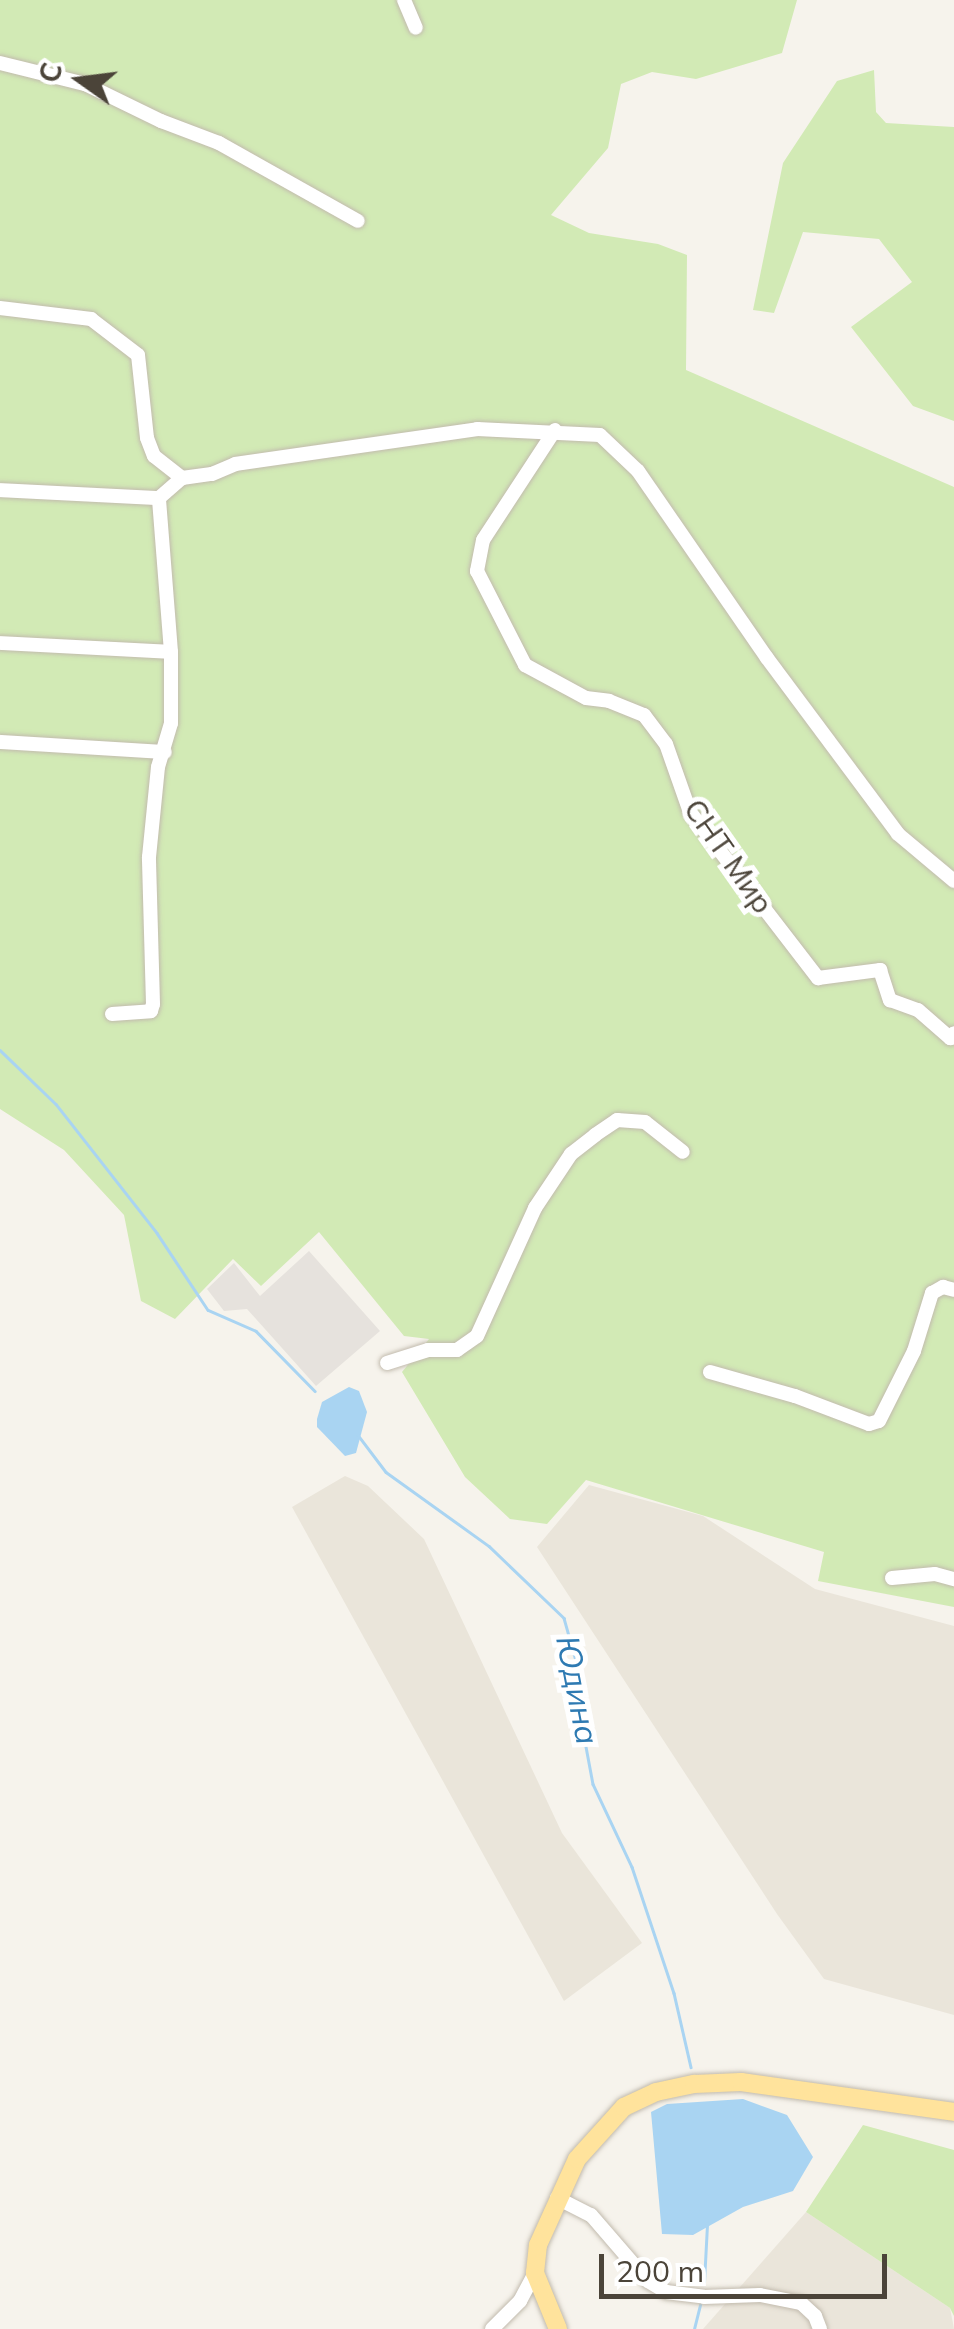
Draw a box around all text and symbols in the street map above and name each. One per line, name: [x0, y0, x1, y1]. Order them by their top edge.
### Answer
north arrow: [30, 30, 130, 130]
text: С: [31, 59, 70, 86]
street label: СНТ Мир: [677, 792, 781, 920]
water label: Юдина: [549, 1632, 607, 1748]
scale bar: [604, 2234, 892, 2296]
text: 200 m: [616, 2252, 704, 2290]

